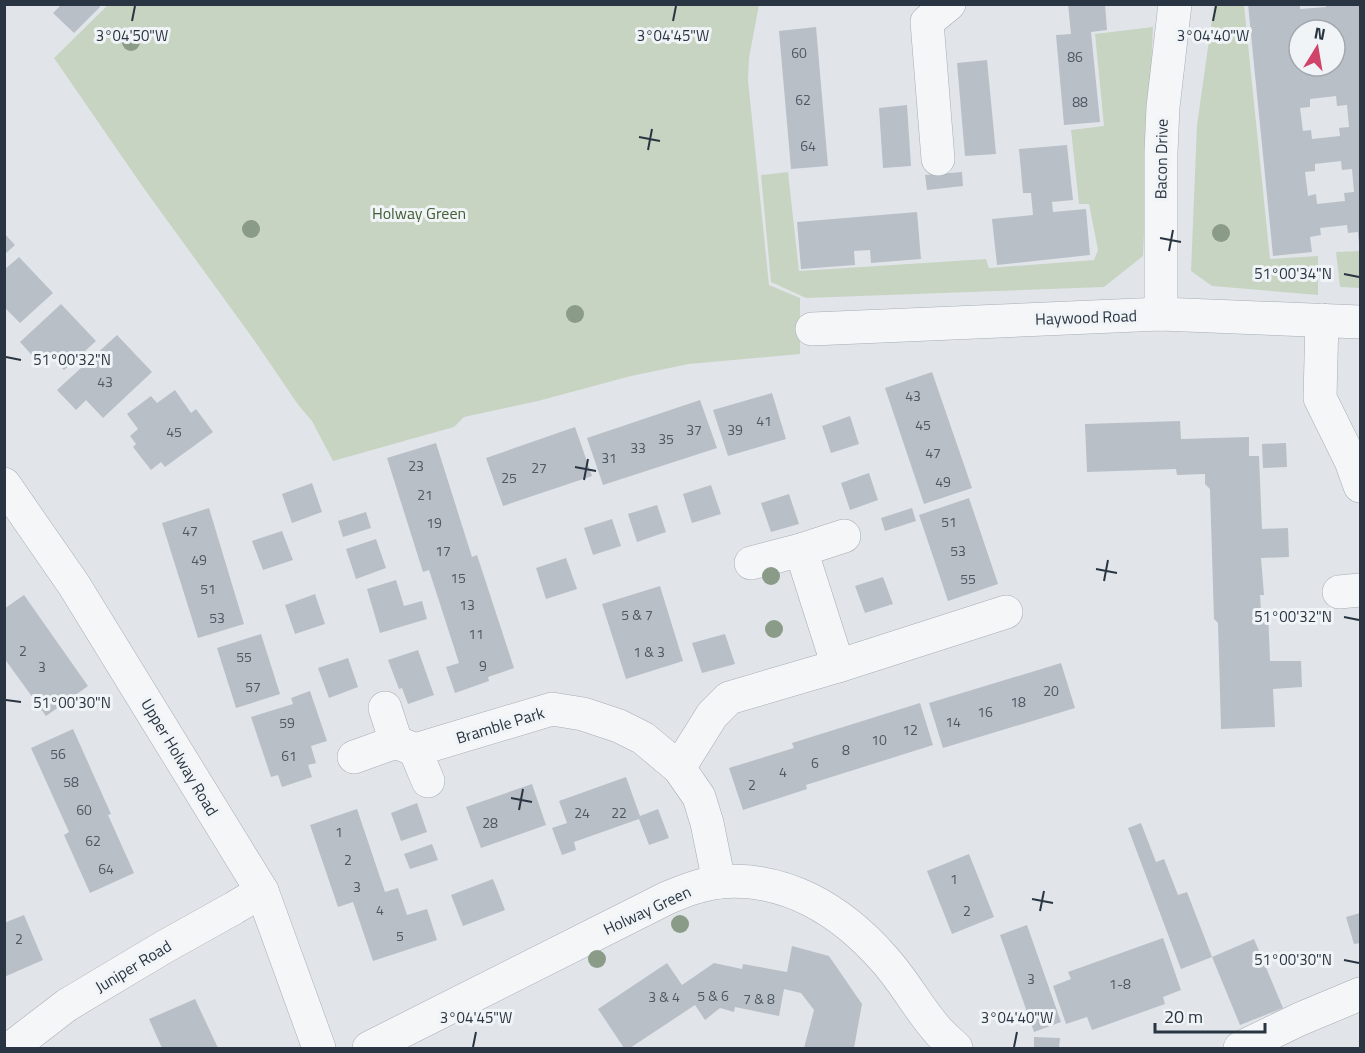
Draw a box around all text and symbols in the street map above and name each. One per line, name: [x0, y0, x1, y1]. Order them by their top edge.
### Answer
north arrow: [1287, 18, 1347, 78]
text: N: [1312, 20, 1328, 46]
text: 3°04'50"W: [96, 24, 168, 47]
text: 3°04'45"W: [637, 24, 709, 47]
text: 3°04'40"W: [1177, 24, 1249, 47]
house number: 60: [791, 42, 807, 63]
house number: 86: [1067, 46, 1083, 67]
house number: 62: [795, 89, 811, 110]
house number: 88: [1072, 91, 1088, 112]
street label: Bacon Drive: [1148, 119, 1174, 199]
house number: 64: [800, 135, 816, 156]
park label: Holway Green: [372, 201, 466, 225]
text: 51°00'34"N: [1254, 262, 1332, 285]
street label: Haywood Road: [1035, 303, 1137, 331]
text: 51°00'32"N: [33, 348, 111, 371]
house number: 43: [97, 371, 113, 392]
house number: 43: [905, 385, 921, 406]
house number: 41: [756, 410, 772, 431]
house number: 45: [915, 414, 931, 435]
house number: 37: [686, 419, 702, 440]
house number: 39: [727, 419, 743, 440]
house number: 45: [166, 421, 182, 442]
house number: 35: [658, 428, 674, 449]
house number: 33: [630, 437, 646, 458]
house number: 47: [925, 442, 941, 463]
house number: 31: [601, 447, 617, 468]
house number: 23: [408, 455, 424, 476]
house number: 27: [531, 457, 547, 478]
house number: 25: [501, 467, 517, 488]
house number: 49: [935, 471, 951, 492]
house number: 21: [417, 484, 433, 505]
house number: 51: [941, 511, 957, 532]
house number: 19: [426, 512, 442, 533]
house number: 47: [182, 520, 198, 541]
house number: 17: [435, 540, 451, 561]
house number: 53: [950, 540, 966, 561]
house number: 49: [191, 549, 207, 570]
house number: 15: [450, 567, 466, 588]
house number: 55: [960, 568, 976, 589]
house number: 51: [200, 578, 216, 599]
house number: 13: [459, 594, 475, 615]
house number: 5 & 7: [621, 604, 653, 625]
text: 51°00'32"N: [1254, 605, 1332, 628]
house number: 53: [209, 607, 225, 628]
house number: 11: [468, 623, 484, 644]
house number: 2: [19, 640, 27, 661]
house number: 1 & 3: [633, 641, 665, 662]
house number: 55: [236, 646, 252, 667]
house number: 9: [479, 655, 487, 676]
house number: 3: [38, 656, 46, 677]
house number: 57: [245, 676, 261, 697]
house number: 20: [1043, 680, 1059, 701]
text: 51°00'30"N: [33, 691, 111, 714]
house number: 18: [1010, 691, 1026, 712]
street label: Upper Holway Road: [135, 694, 225, 820]
street label: Bramble Park: [453, 700, 547, 750]
house number: 16: [977, 701, 993, 722]
house number: 14: [945, 711, 961, 732]
house number: 59: [279, 712, 295, 733]
house number: 12: [902, 719, 918, 740]
house number: 10: [871, 729, 887, 750]
house number: 8: [842, 739, 850, 760]
house number: 56: [50, 743, 66, 764]
house number: 61: [281, 745, 297, 766]
house number: 6: [811, 752, 819, 773]
house number: 4: [779, 761, 787, 782]
house number: 58: [63, 771, 79, 792]
house number: 2: [748, 774, 756, 795]
house number: 60: [76, 799, 92, 820]
house number: 24: [574, 802, 590, 823]
house number: 22: [611, 802, 627, 823]
house number: 28: [482, 812, 498, 833]
house number: 1: [335, 821, 343, 842]
house number: 62: [85, 830, 101, 851]
house number: 2: [344, 849, 352, 870]
house number: 64: [98, 858, 114, 879]
house number: 1: [950, 868, 958, 889]
house number: 3: [353, 876, 361, 897]
street label: Holway Green: [599, 879, 695, 941]
house number: 4: [376, 899, 384, 920]
house number: 2: [963, 900, 971, 921]
house number: 5: [396, 925, 404, 946]
house number: 2: [15, 928, 23, 949]
street label: Juniper Road: [90, 934, 176, 998]
text: 51°00'30"N: [1254, 948, 1332, 971]
house number: 3: [1027, 968, 1035, 989]
house number: 1-8: [1109, 973, 1131, 994]
house number: 5 & 6: [697, 985, 729, 1006]
house number: 3 & 4: [648, 986, 680, 1007]
house number: 7 & 8: [743, 988, 775, 1009]
scale bar: [1155, 996, 1264, 1034]
text: 20 m: [1164, 1003, 1203, 1030]
text: 3°04'45"W: [440, 1006, 512, 1029]
text: 3°04'40"W: [981, 1006, 1053, 1029]

